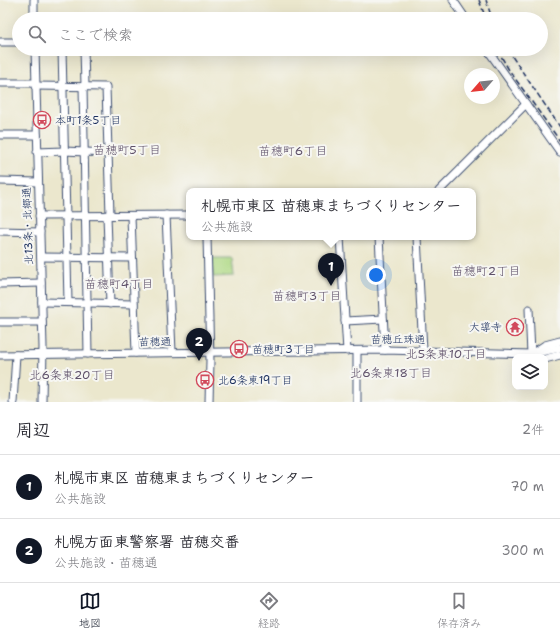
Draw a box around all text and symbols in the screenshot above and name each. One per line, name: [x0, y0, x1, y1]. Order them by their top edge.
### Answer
search box: [12, 12, 548, 56]
icon: search: [26, 23, 48, 45]
text: ここで検索: [58, 25, 133, 45]
north arrow: [464, 68, 500, 104]
bus stop icon: 本町1条5丁目: [32, 110, 52, 130]
place label: 本町1条5丁目: [55, 113, 121, 128]
district label: 苗穂町5丁目: [93, 142, 161, 158]
district label: 苗穂町6丁目: [259, 143, 327, 159]
street label: 北13条・北郷通: [19, 187, 37, 265]
popup: [186, 188, 476, 240]
text: 札幌市東区 苗穂東まちづくりセンター: [201, 196, 461, 216]
text: 公共施設: [201, 218, 253, 235]
pin: 1: [318, 253, 344, 286]
district label: 苗穂町2丁目: [452, 263, 520, 279]
your location: [366, 265, 386, 285]
district label: 苗穂町4丁目: [85, 276, 153, 292]
district label: 苗穂町3丁目: [273, 288, 341, 304]
temple icon: 大導寺: [505, 317, 525, 337]
place label: 大導寺: [469, 320, 502, 335]
pin: 2: [186, 328, 212, 361]
street label: 苗穂丘珠通: [371, 332, 426, 347]
street label: 苗穂通: [138, 334, 172, 350]
bus stop icon: 苗穂町3丁目: [229, 339, 249, 359]
place label: 苗穂町3丁目: [252, 342, 315, 357]
district label: 北5条東10丁目: [406, 346, 486, 362]
map controls: [512, 354, 548, 390]
button: layers: [512, 354, 548, 390]
district label: 北6条東18丁目: [350, 365, 432, 381]
district label: 北6条東20丁目: [30, 367, 114, 383]
bus stop icon: 北6条東19丁目: [195, 370, 215, 390]
place label: 北6条東19丁目: [218, 373, 293, 388]
text: 周辺: [16, 419, 50, 441]
text: 2件: [522, 421, 544, 438]
text: 札幌市東区 苗穂東まちづくりセンター: [54, 468, 315, 488]
text: 1: [26, 478, 32, 495]
text: 70 m: [510, 478, 544, 495]
text: 公共施設: [54, 490, 106, 507]
text: 札幌方面東警察署 苗穂交番: [54, 532, 239, 552]
text: 2: [24, 542, 34, 559]
text: 300 m: [501, 542, 544, 559]
text: 公共施設 · 苗穂通: [54, 554, 158, 571]
tab: 地図: [79, 590, 101, 631]
tab: 経路: [258, 590, 280, 631]
tab: 保存済み: [437, 590, 481, 631]

